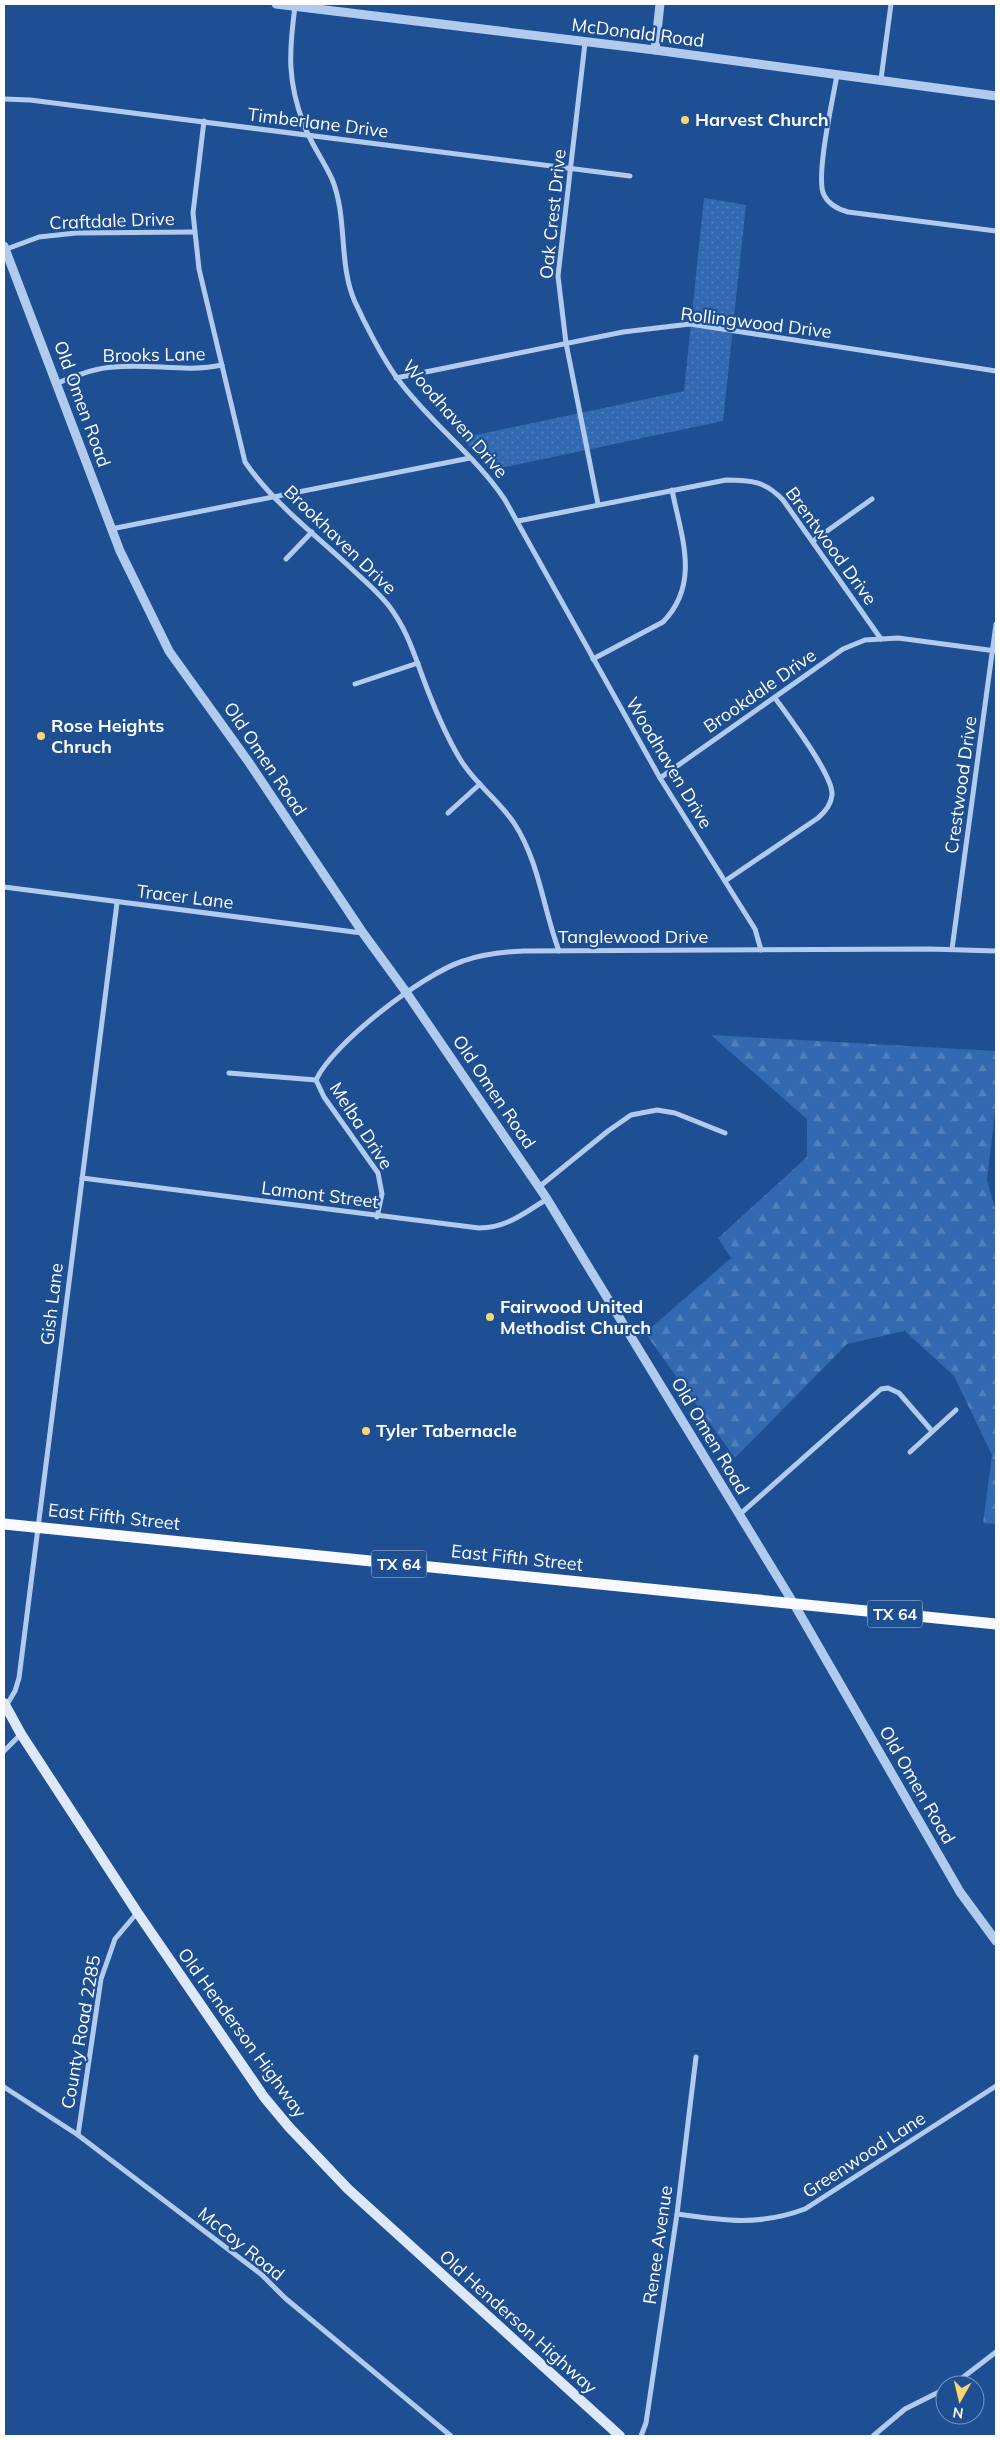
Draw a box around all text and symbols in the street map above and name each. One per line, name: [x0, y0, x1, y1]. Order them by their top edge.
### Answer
street label: McDonald Road: [570, 13, 706, 52]
street label: Timberlane Drive: [246, 102, 390, 143]
place label: Harvest Church: [695, 108, 829, 131]
marker: Harvest Church: [679, 114, 691, 126]
street label: Oak Crest Drive: [534, 148, 571, 280]
street label: Craftdale Drive: [49, 207, 175, 234]
street label: Rollingwood Drive: [679, 302, 833, 343]
street label: Old Omen Road: [49, 338, 116, 470]
street label: Brooks Lane: [102, 342, 206, 367]
street label: Woodhaven Drive: [398, 355, 513, 483]
street label: Brookhaven Drive: [279, 480, 401, 599]
street label: Brentwood Drive: [781, 482, 882, 609]
street label: Brookdale Drive: [699, 643, 820, 738]
street label: Woodhaven Drive: [621, 693, 718, 833]
street label: Old Omen Road: [219, 697, 312, 820]
place label: Rose Heights Chruch: [51, 714, 164, 758]
street label: Crestwood Drive: [939, 715, 982, 855]
marker: Rose Heights Chruch: [35, 730, 47, 742]
street label: Tracer Lane: [135, 879, 235, 914]
street label: Tanglewood Drive: [558, 925, 708, 948]
street label: Old Omen Road: [448, 1030, 541, 1153]
street label: Melba Drive: [325, 1078, 398, 1174]
street label: Lamont Street: [260, 1176, 380, 1213]
street label: Gish Lane: [35, 1262, 68, 1346]
place label: Fairwood United Methodist Church: [500, 1295, 651, 1339]
marker: Fairwood United Methodist Church: [484, 1311, 496, 1323]
street label: Old Omen Road: [666, 1373, 754, 1498]
place label: Tyler Tabernacle: [376, 1419, 517, 1442]
marker: Tyler Tabernacle: [360, 1425, 372, 1437]
street label: East Fifth Street: [47, 1498, 181, 1535]
street label: East Fifth Street: [450, 1539, 584, 1576]
road number: TX 64: [372, 1550, 426, 1578]
road number: TX 64: [868, 1600, 922, 1628]
street label: Old Omen Road: [874, 1722, 961, 1848]
street label: Old Henderson Highway: [173, 1943, 312, 2123]
street label: County Road 2285: [56, 1953, 105, 2111]
street label: Greenwood Lane: [798, 2106, 930, 2203]
street label: Renee Avenue: [638, 2184, 677, 2306]
street label: McCoy Road: [193, 2202, 289, 2285]
street label: Old Henderson Highway: [435, 2245, 602, 2399]
north arrow: [935, 2375, 985, 2425]
text: N: [952, 2403, 965, 2423]

